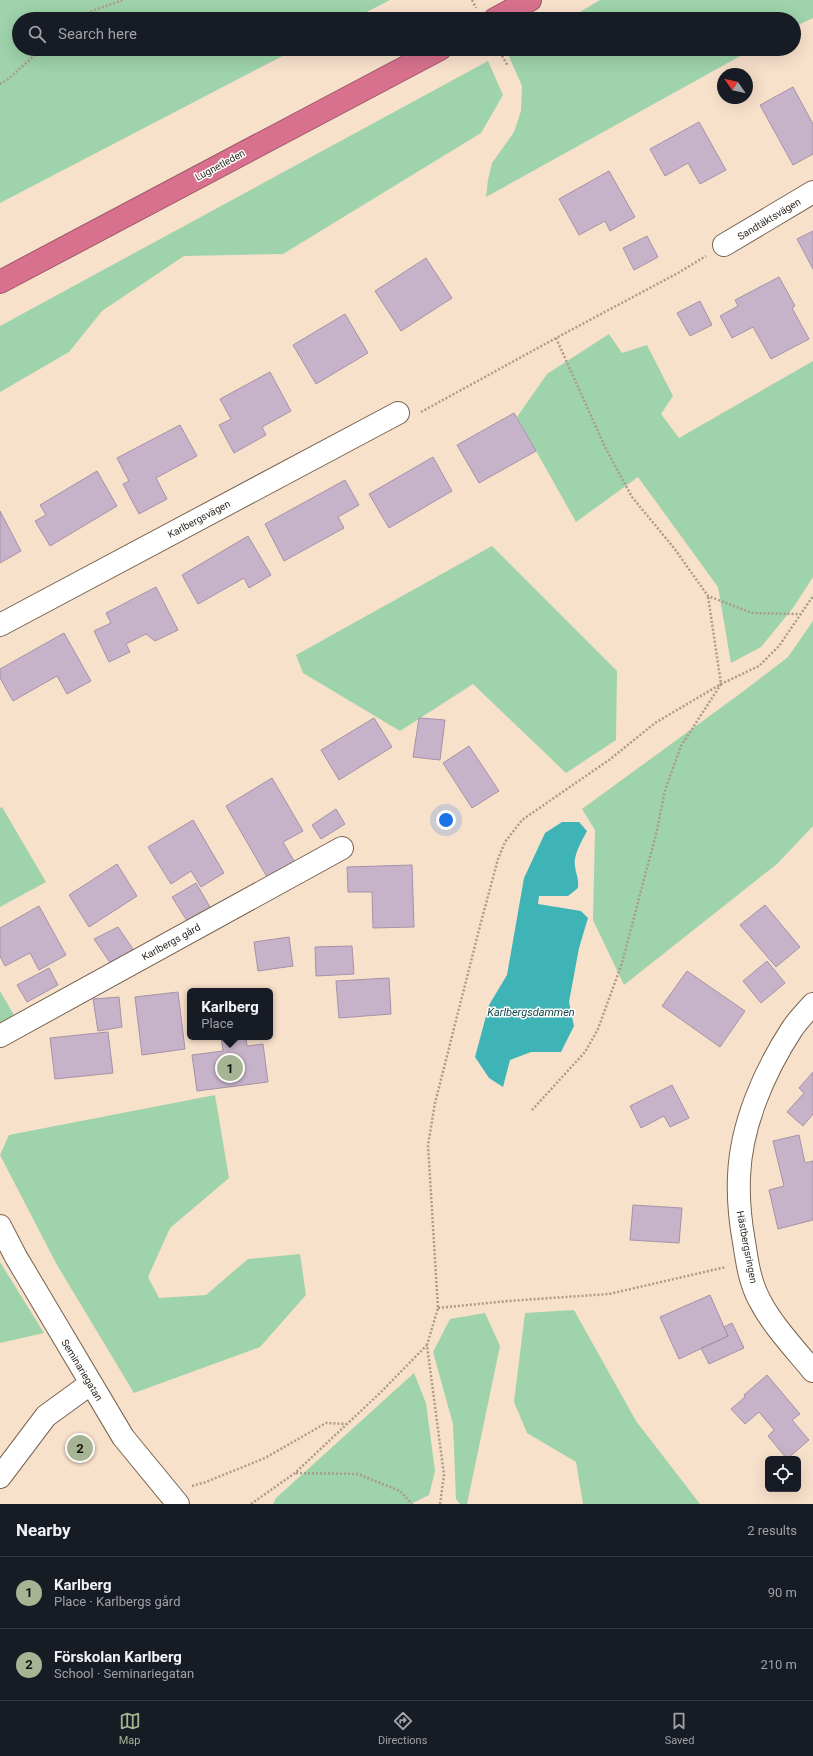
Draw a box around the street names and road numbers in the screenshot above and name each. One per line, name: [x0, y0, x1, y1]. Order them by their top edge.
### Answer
street label: Lugnetleden: [193, 147, 247, 183]
street label: Sandtäktsvägen: [736, 196, 802, 242]
street label: Karlbergsvägen: [166, 498, 232, 540]
street label: Karlbergs gård: [140, 921, 202, 963]
street label: Hästbergsringen: [735, 1210, 759, 1284]
street label: Seminariegatan: [59, 1337, 105, 1403]

